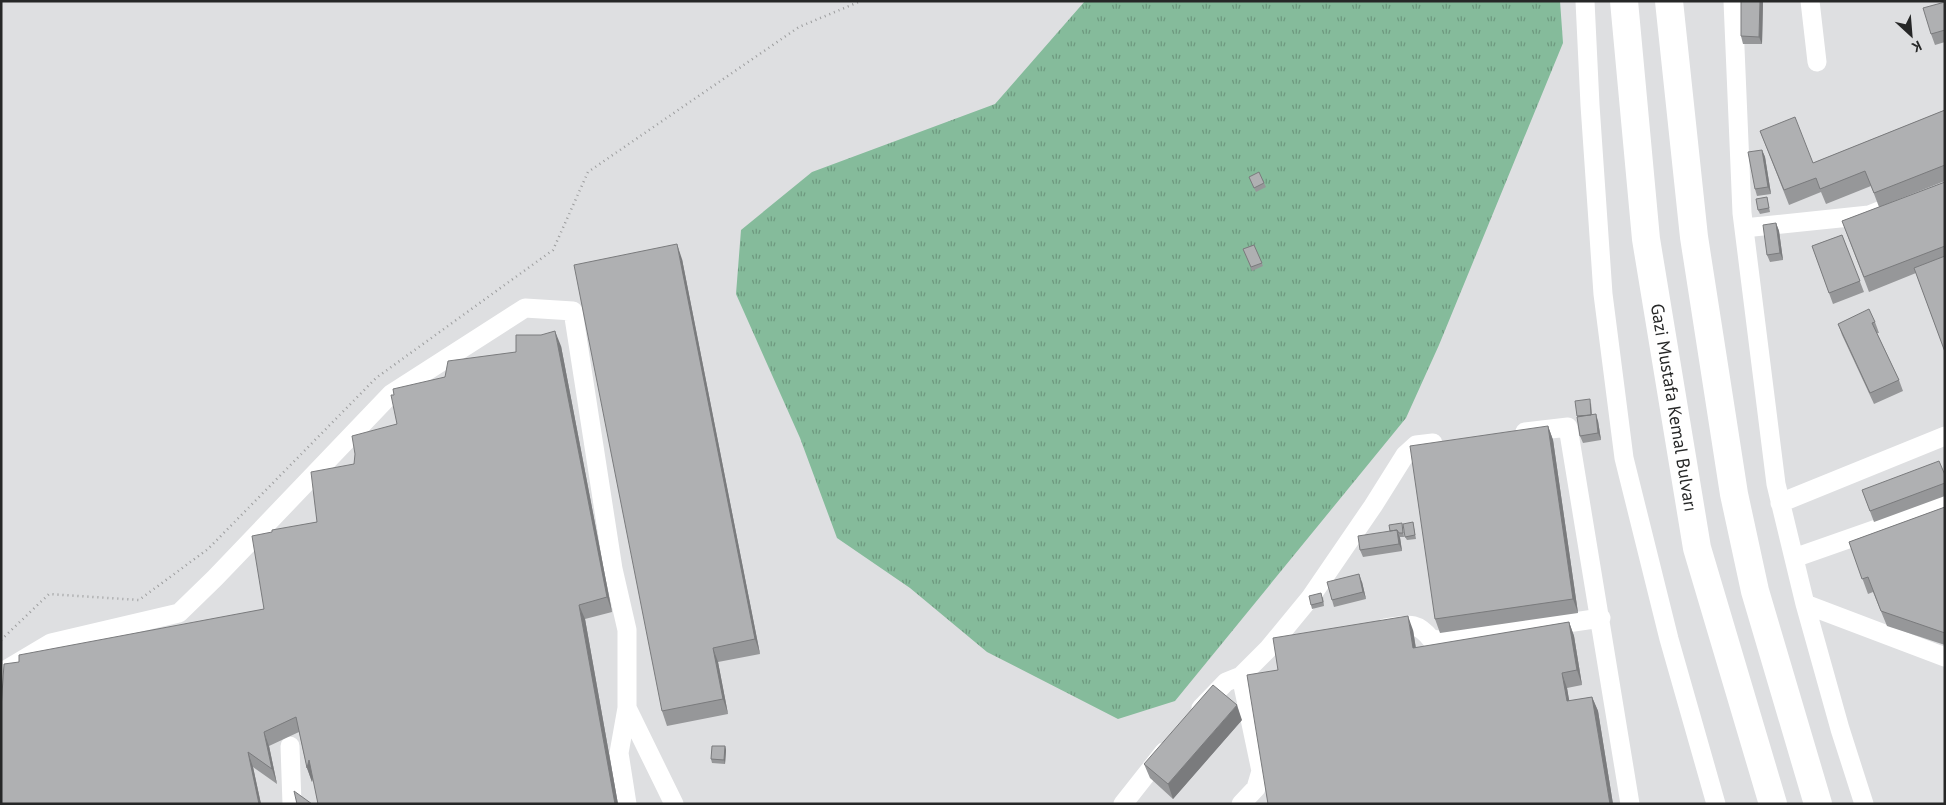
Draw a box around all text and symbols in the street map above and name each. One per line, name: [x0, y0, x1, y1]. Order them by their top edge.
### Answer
north arrow: [1886, 10, 1936, 60]
text: K: [1909, 37, 1925, 57]
street label: Gazi Mustafa Kemal Bulvarı: [1646, 302, 1703, 513]

